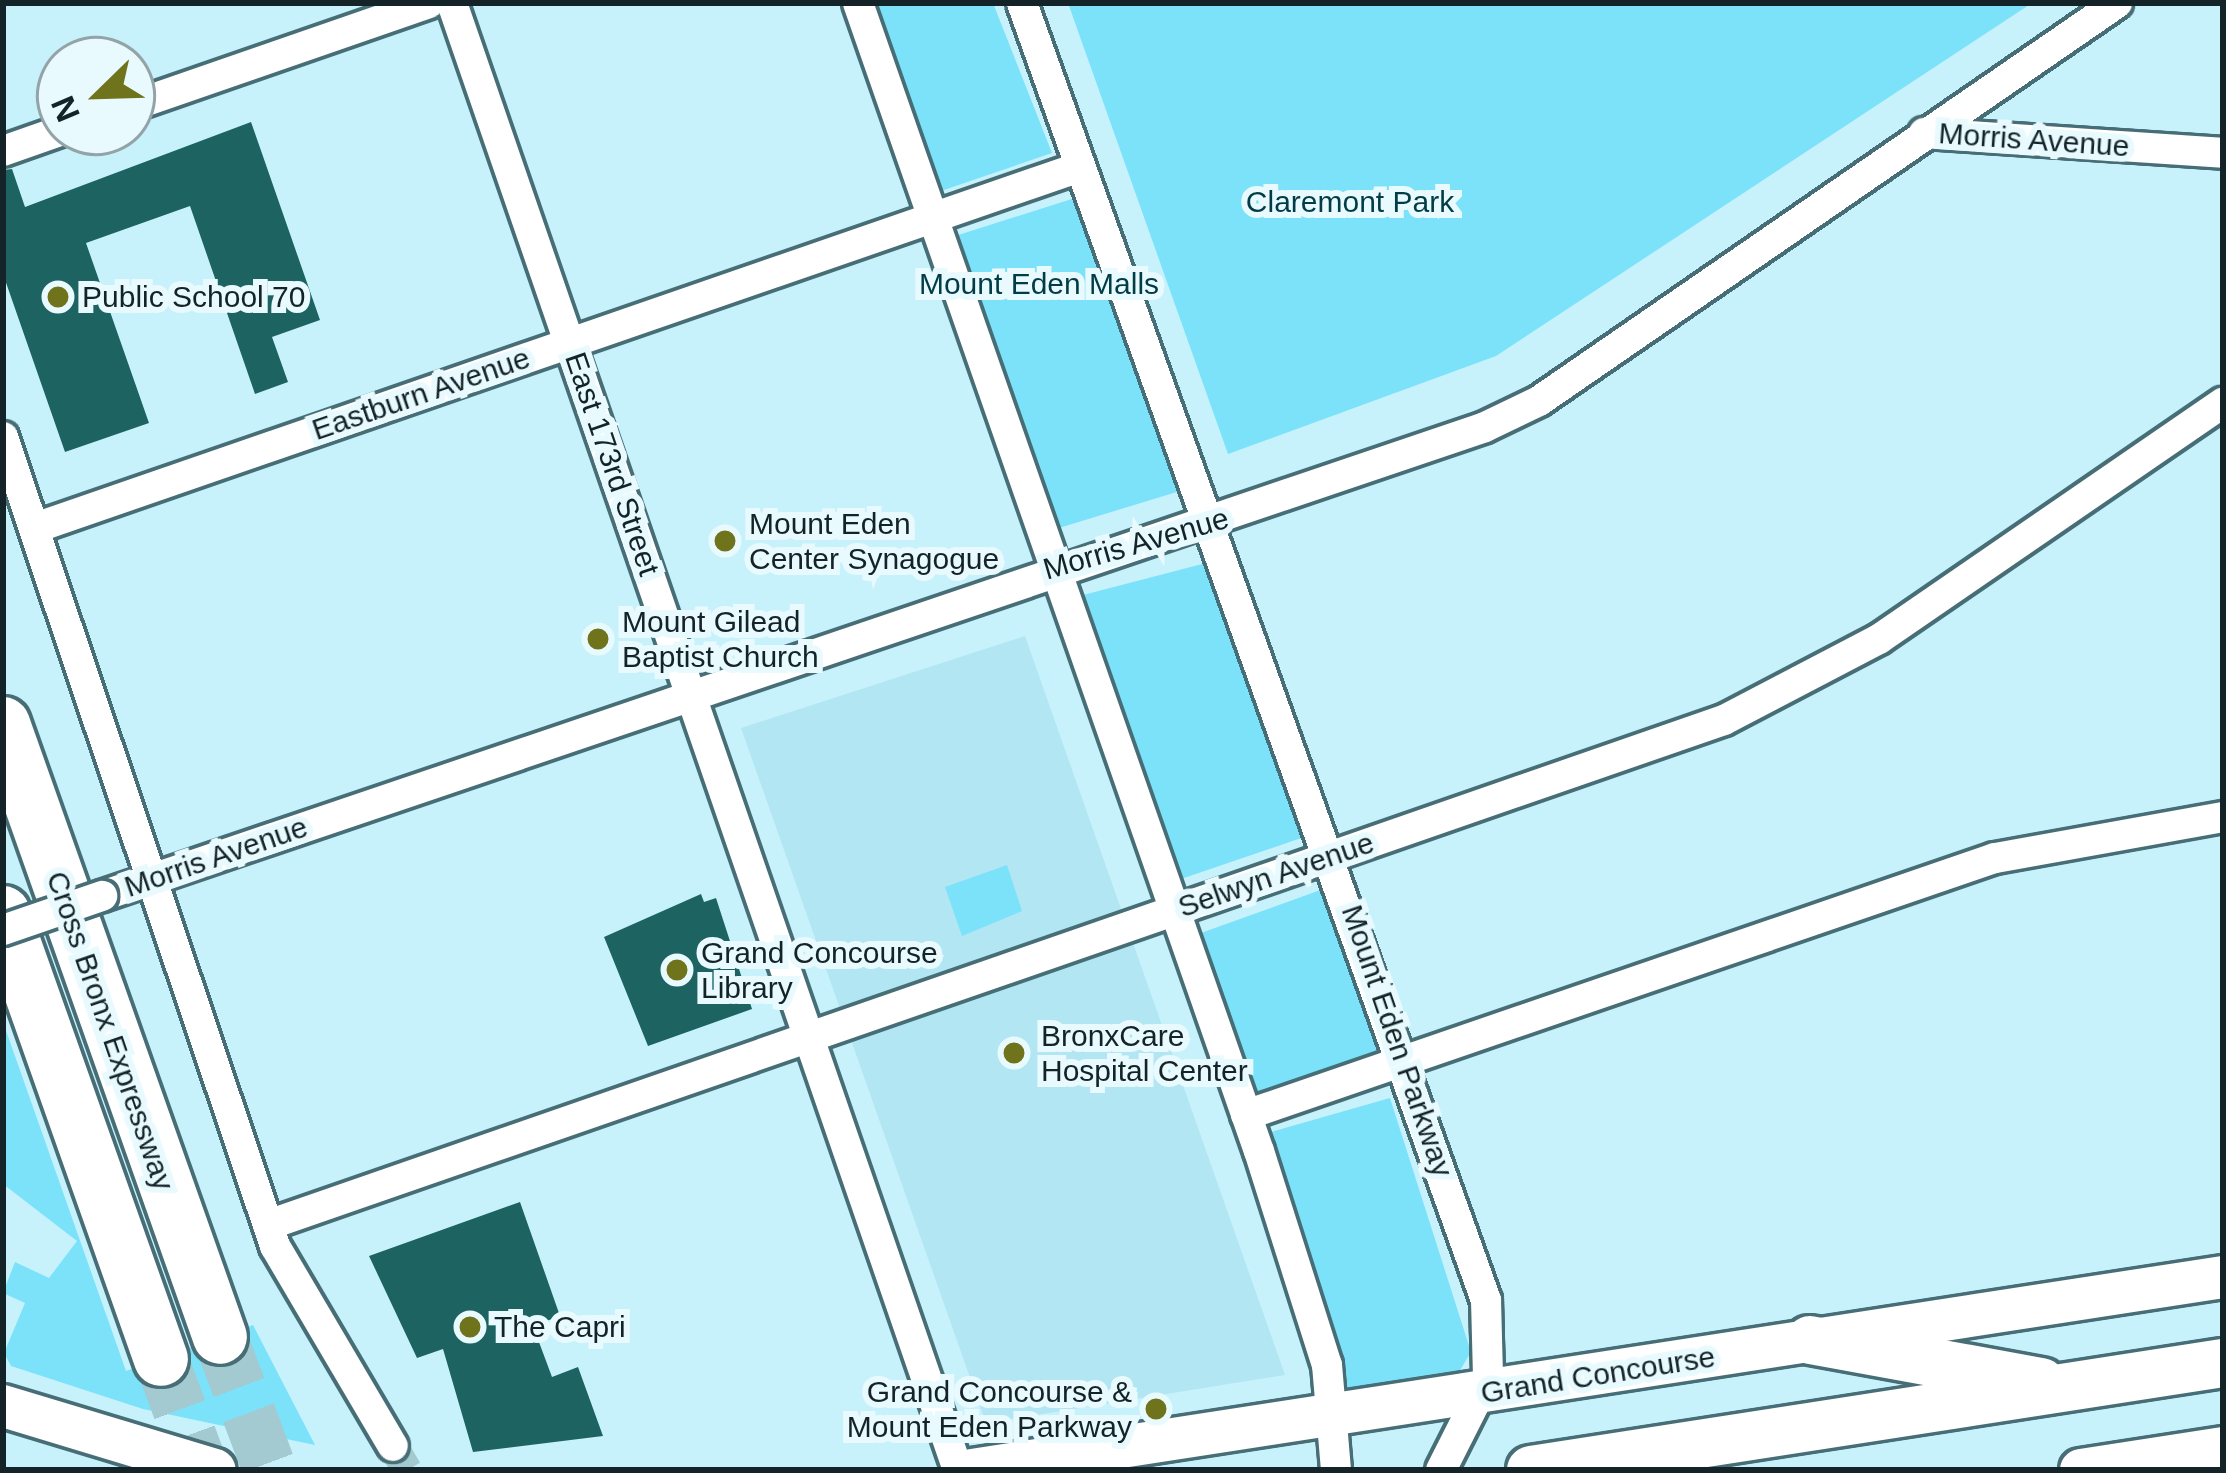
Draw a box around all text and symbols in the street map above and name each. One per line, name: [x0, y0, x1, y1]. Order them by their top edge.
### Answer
north arrow: [36, 36, 156, 156]
text: N: [43, 91, 87, 127]
street label: Morris Avenue: [1937, 115, 2131, 165]
park label: Claremont Park: [1246, 184, 1454, 220]
park label: Mount Eden Malls: [919, 266, 1159, 302]
place label: Public School 70: [82, 279, 305, 315]
marker: Public School 70: [45, 284, 71, 310]
street label: Eastburn Avenue: [307, 340, 535, 448]
street label: East 173rd Street: [557, 348, 667, 580]
street label: Morris Avenue: [1038, 500, 1234, 588]
place label: Mount Eden Center Synagogue: [749, 506, 999, 576]
marker: Mount Eden Center Synagogue: [712, 528, 738, 554]
place label: Mount Gilead Baptist Church: [622, 604, 819, 674]
marker: Mount Gilead Baptist Church: [585, 626, 611, 652]
street label: Morris Avenue: [119, 809, 313, 905]
street label: Selwyn Avenue: [1173, 824, 1379, 926]
street label: Cross Bronx Expressway: [38, 867, 182, 1195]
street label: Mount Eden Parkway: [1334, 900, 1460, 1182]
place label: Grand Concourse Library: [701, 935, 938, 1006]
marker: Grand Concourse Library: [664, 957, 690, 983]
place label: BronxCare Hospital Center: [1041, 1018, 1248, 1088]
marker: BronxCare Hospital Center: [998, 1037, 1030, 1069]
place label: The Capri: [494, 1309, 626, 1345]
marker: The Capri: [457, 1314, 483, 1340]
street label: Grand Concourse: [1478, 1339, 1718, 1411]
place label: Grand Concourse & Mount Eden Parkway: [847, 1374, 1132, 1444]
marker: Grand Concourse & Mount Eden Parkway: [1143, 1396, 1169, 1422]

